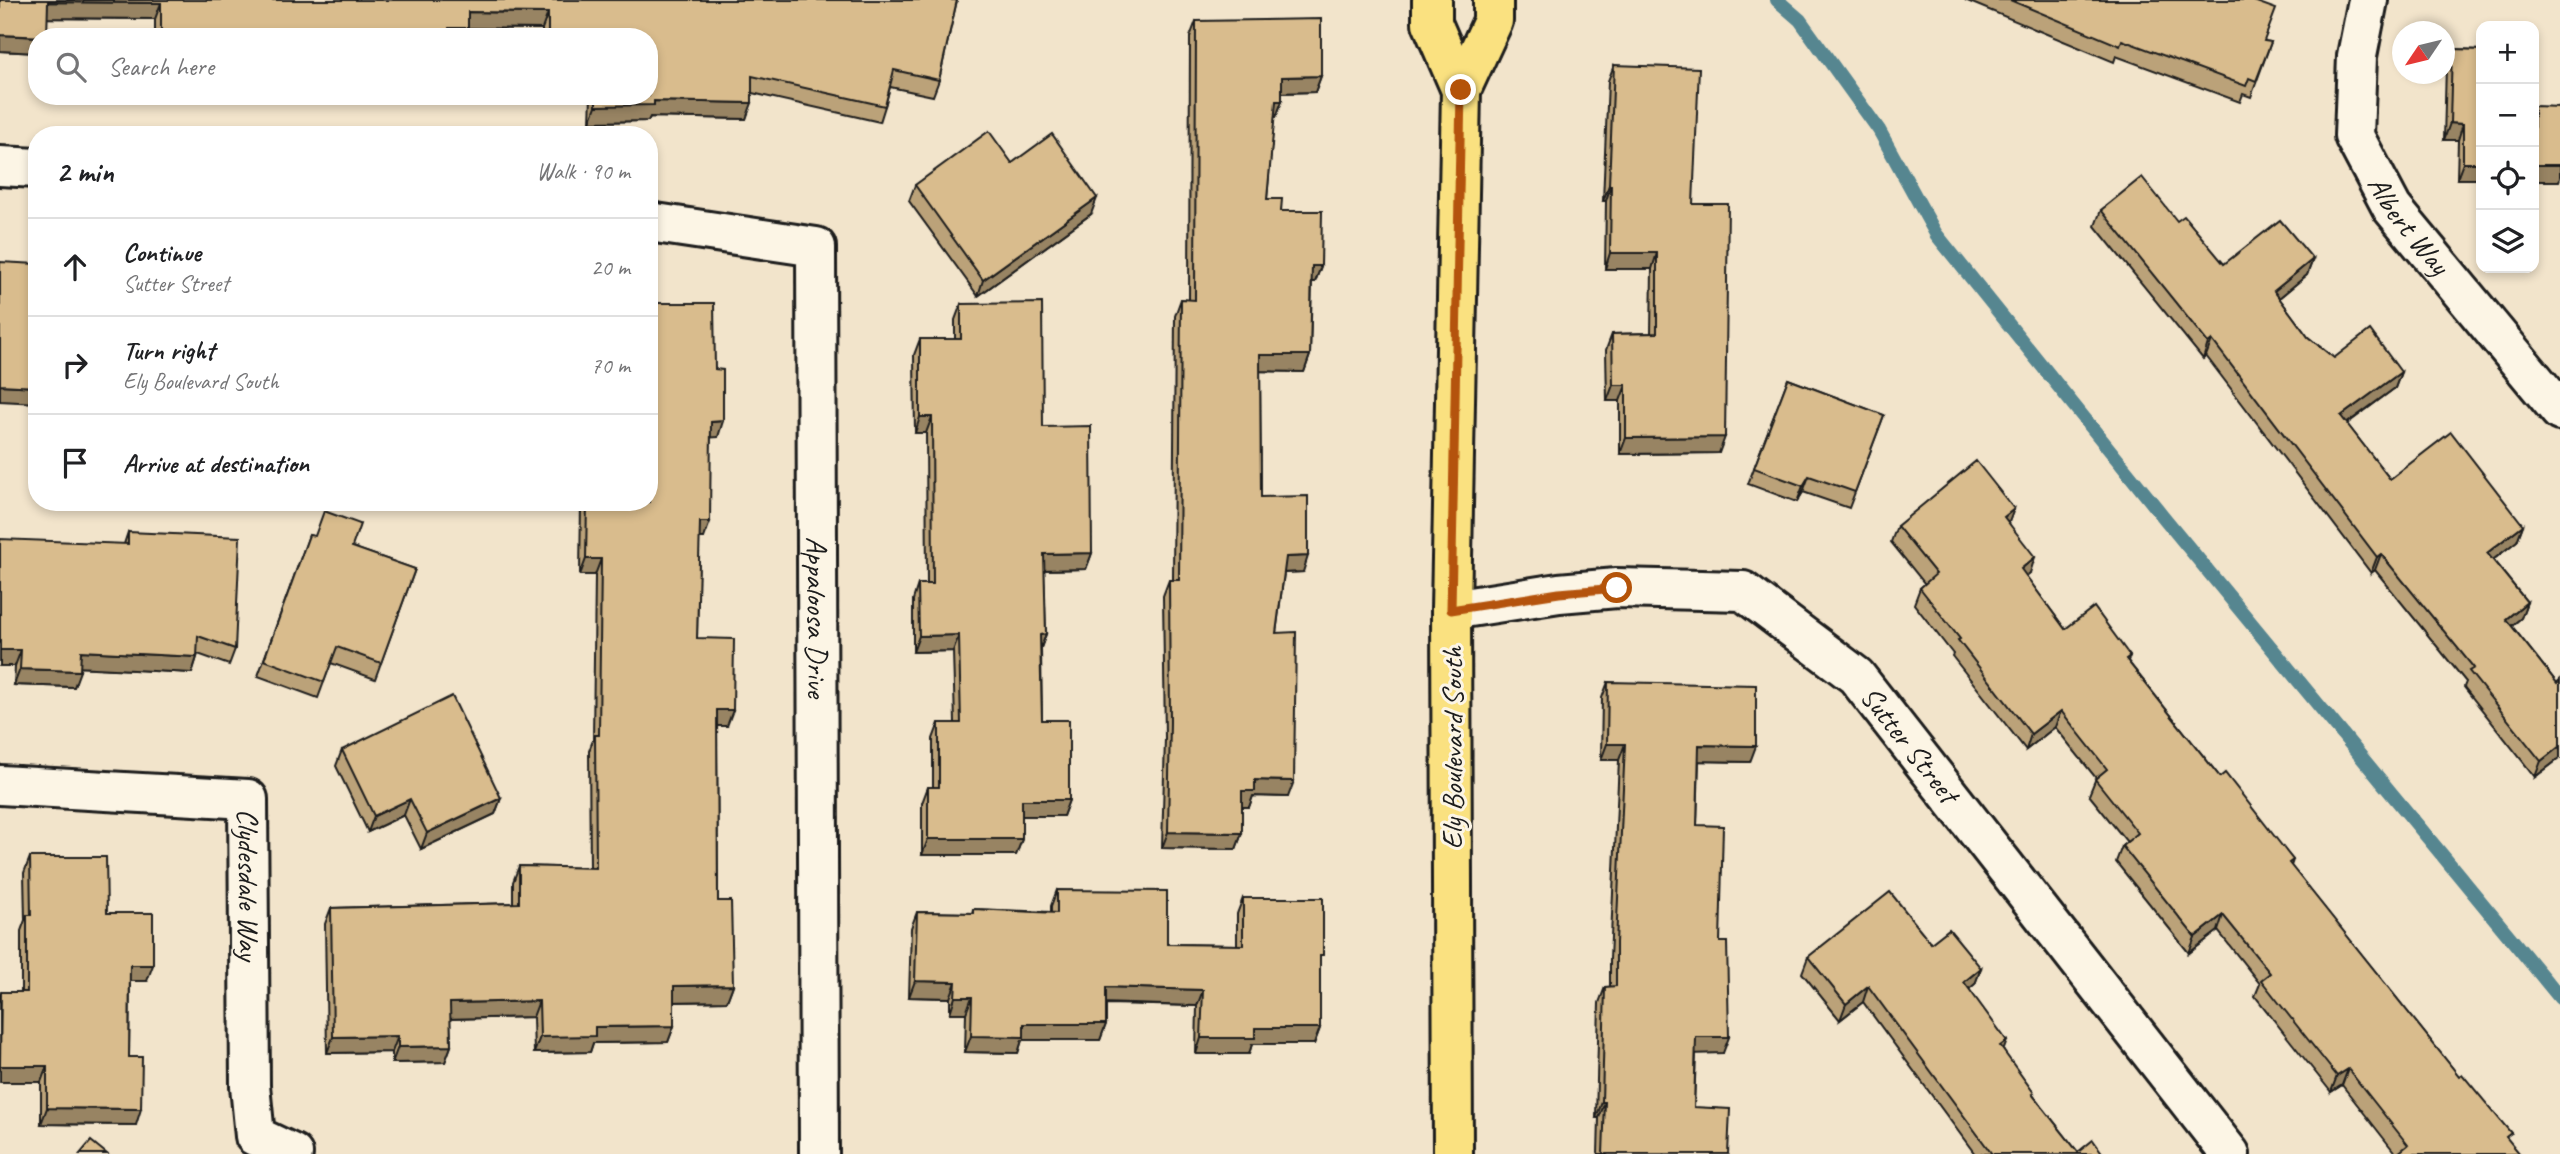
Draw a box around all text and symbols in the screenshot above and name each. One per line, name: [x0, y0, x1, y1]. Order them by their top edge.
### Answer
north arrow: [2392, 21, 2455, 84]
map controls: [2476, 21, 2539, 273]
button: +: [2476, 21, 2539, 84]
search box: [28, 28, 658, 105]
icon: search: [52, 48, 90, 86]
text: Search here: [108, 50, 214, 83]
route end: [1445, 74, 1476, 105]
button: −: [2476, 84, 2539, 147]
button: locate: [2476, 147, 2539, 210]
text: 2 min: [56, 153, 113, 191]
text: Walk · 90 m: [537, 157, 630, 186]
street label: Albert Way: [2359, 169, 2459, 284]
button: layers: [2476, 210, 2539, 273]
text: Continue: [123, 236, 201, 269]
icon: ahead: [56, 248, 94, 286]
text: 20 m: [591, 253, 630, 282]
text: Sutter Street: [123, 269, 229, 298]
text: Turn right: [123, 334, 214, 367]
icon: right: [56, 346, 94, 384]
text: 70 m: [591, 351, 630, 380]
text: Ely Boulevard South: [123, 367, 279, 396]
icon: arrive: [56, 444, 94, 482]
text: Arrive at destination: [123, 447, 309, 480]
street label: Appaloosa Drive: [798, 536, 836, 700]
route start: [1601, 572, 1632, 603]
street label: Ely Boulevard South: [1433, 645, 1471, 849]
street label: Sutter Street: [1852, 678, 1970, 814]
street label: Clydesdale Way: [229, 809, 268, 963]

